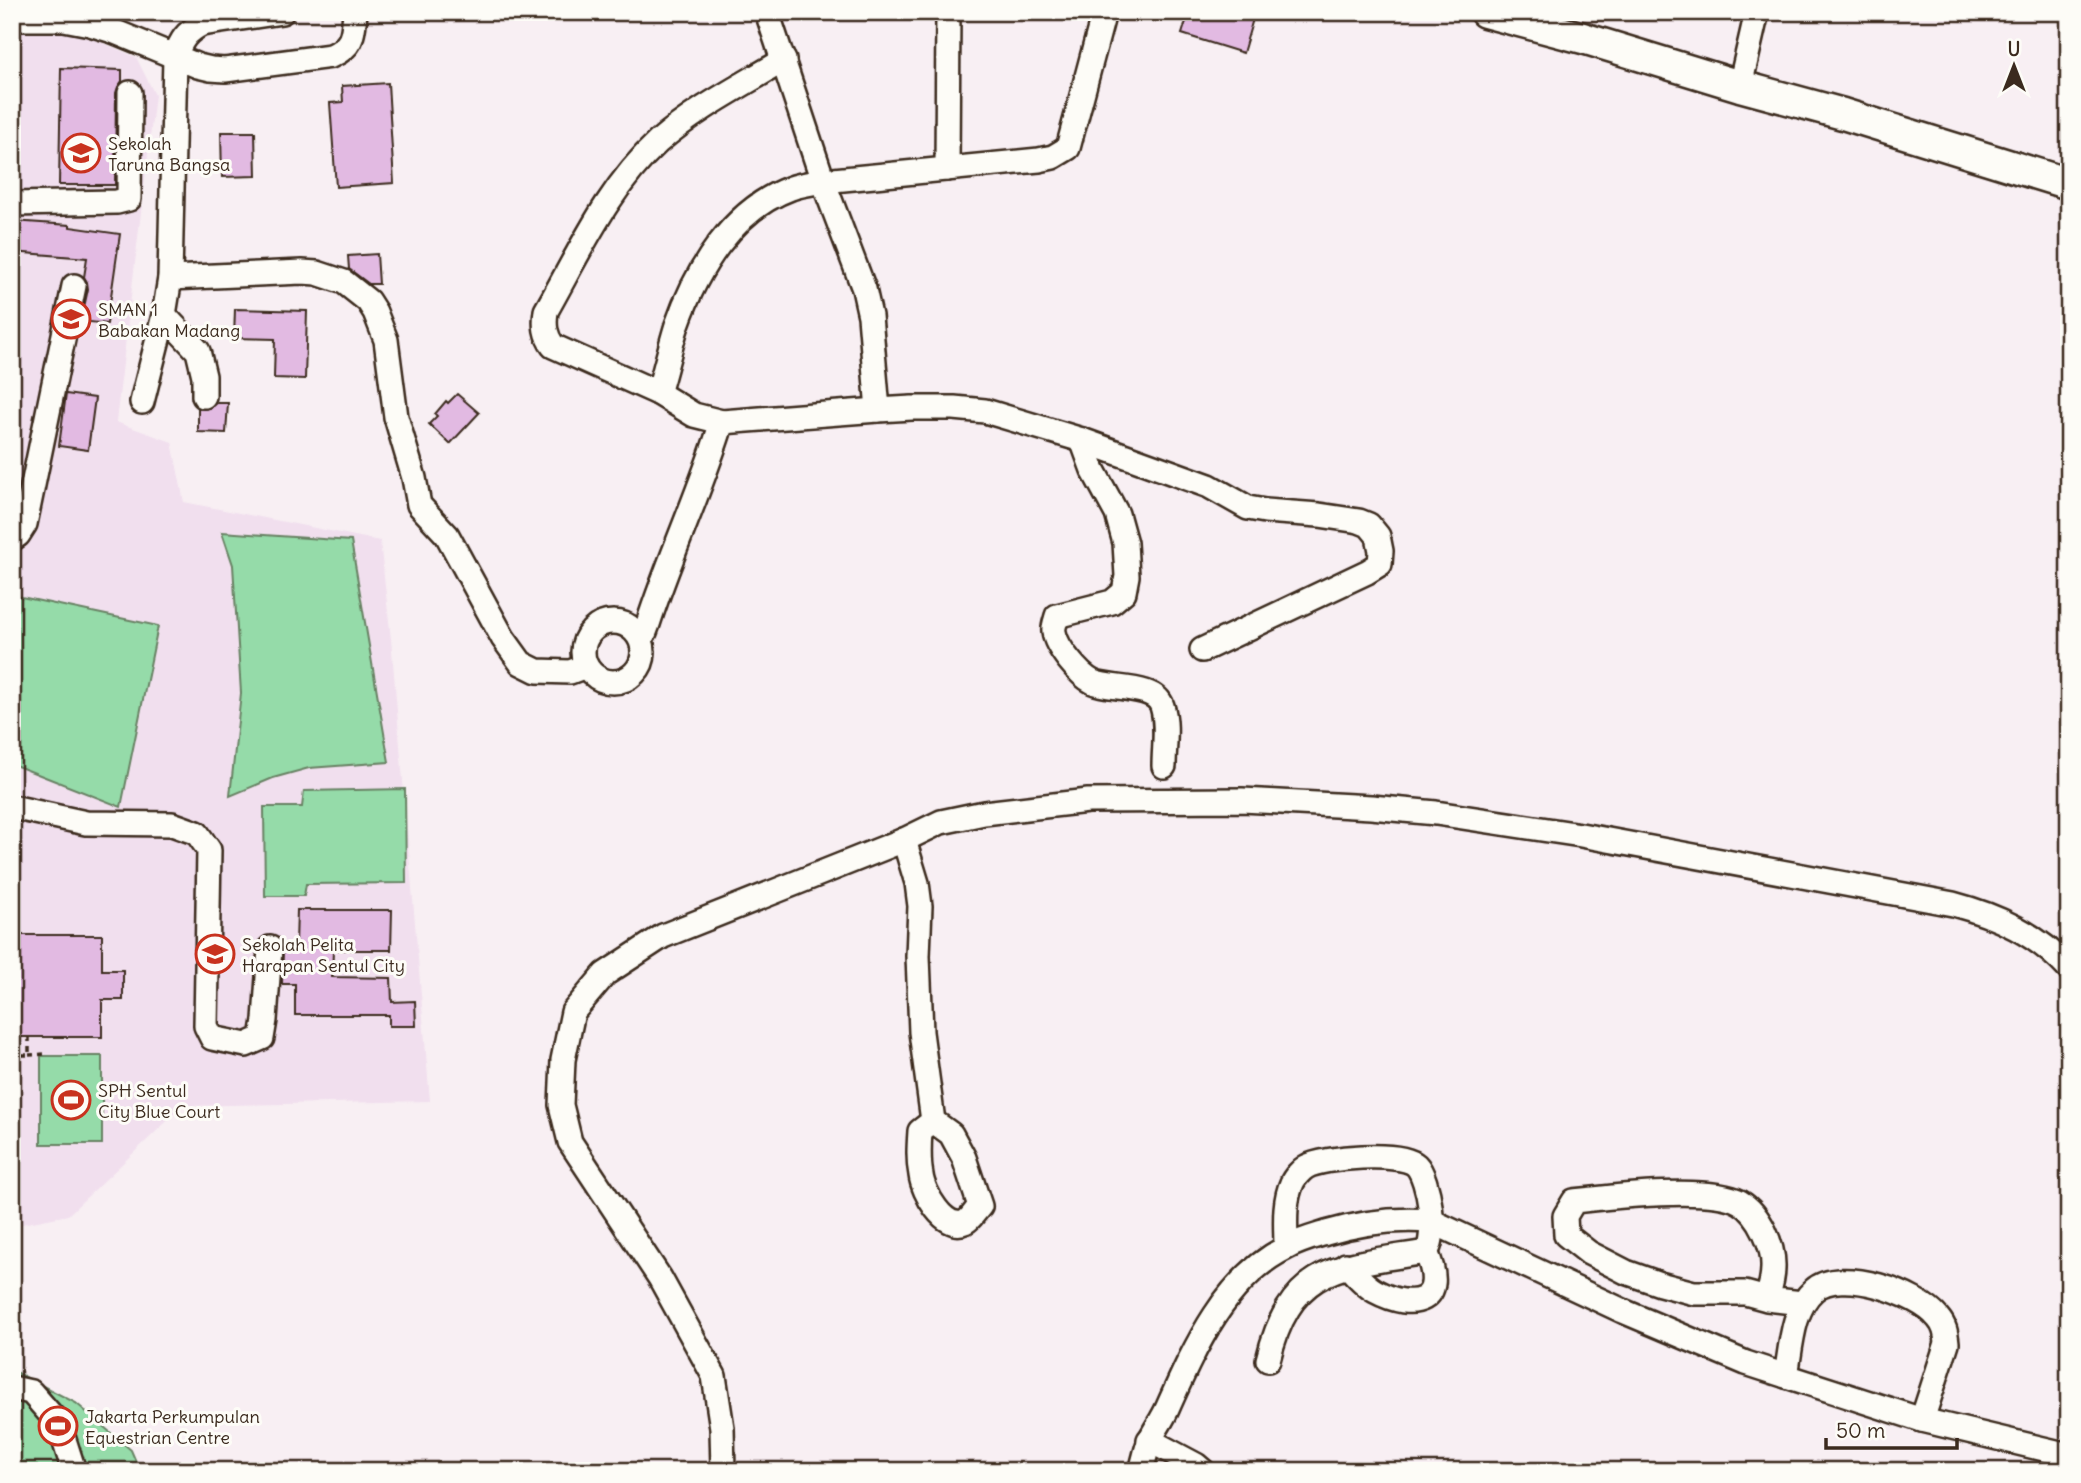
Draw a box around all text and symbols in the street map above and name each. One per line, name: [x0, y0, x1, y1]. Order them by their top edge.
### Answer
north arrow: [1980, 32, 2050, 102]
text: U: [2008, 37, 2020, 61]
school or university icon: Sekolah Taruna Bangsa: [60, 132, 102, 174]
place label: Sekolah Taruna Bangsa: [108, 132, 230, 176]
school or university icon: SMAN 1 Babakan Madang: [50, 298, 92, 340]
place label: SMAN 1 Babakan Madang: [98, 298, 240, 342]
school or university icon: Sekolah Pelita Harapan Sentul City: [194, 933, 236, 975]
place label: Sekolah Pelita Harapan Sentul City: [242, 933, 405, 977]
sports icon: SPH Sentul City Blue Court: [50, 1079, 92, 1121]
place label: SPH Sentul City Blue Court: [98, 1079, 220, 1123]
sports icon: Jakarta Perkumpulan Equestrian Centre: [37, 1405, 79, 1447]
place label: Jakarta Perkumpulan Equestrian Centre: [85, 1405, 260, 1449]
scale bar: [1826, 1406, 1957, 1450]
text: 50 m: [1836, 1417, 1885, 1444]

